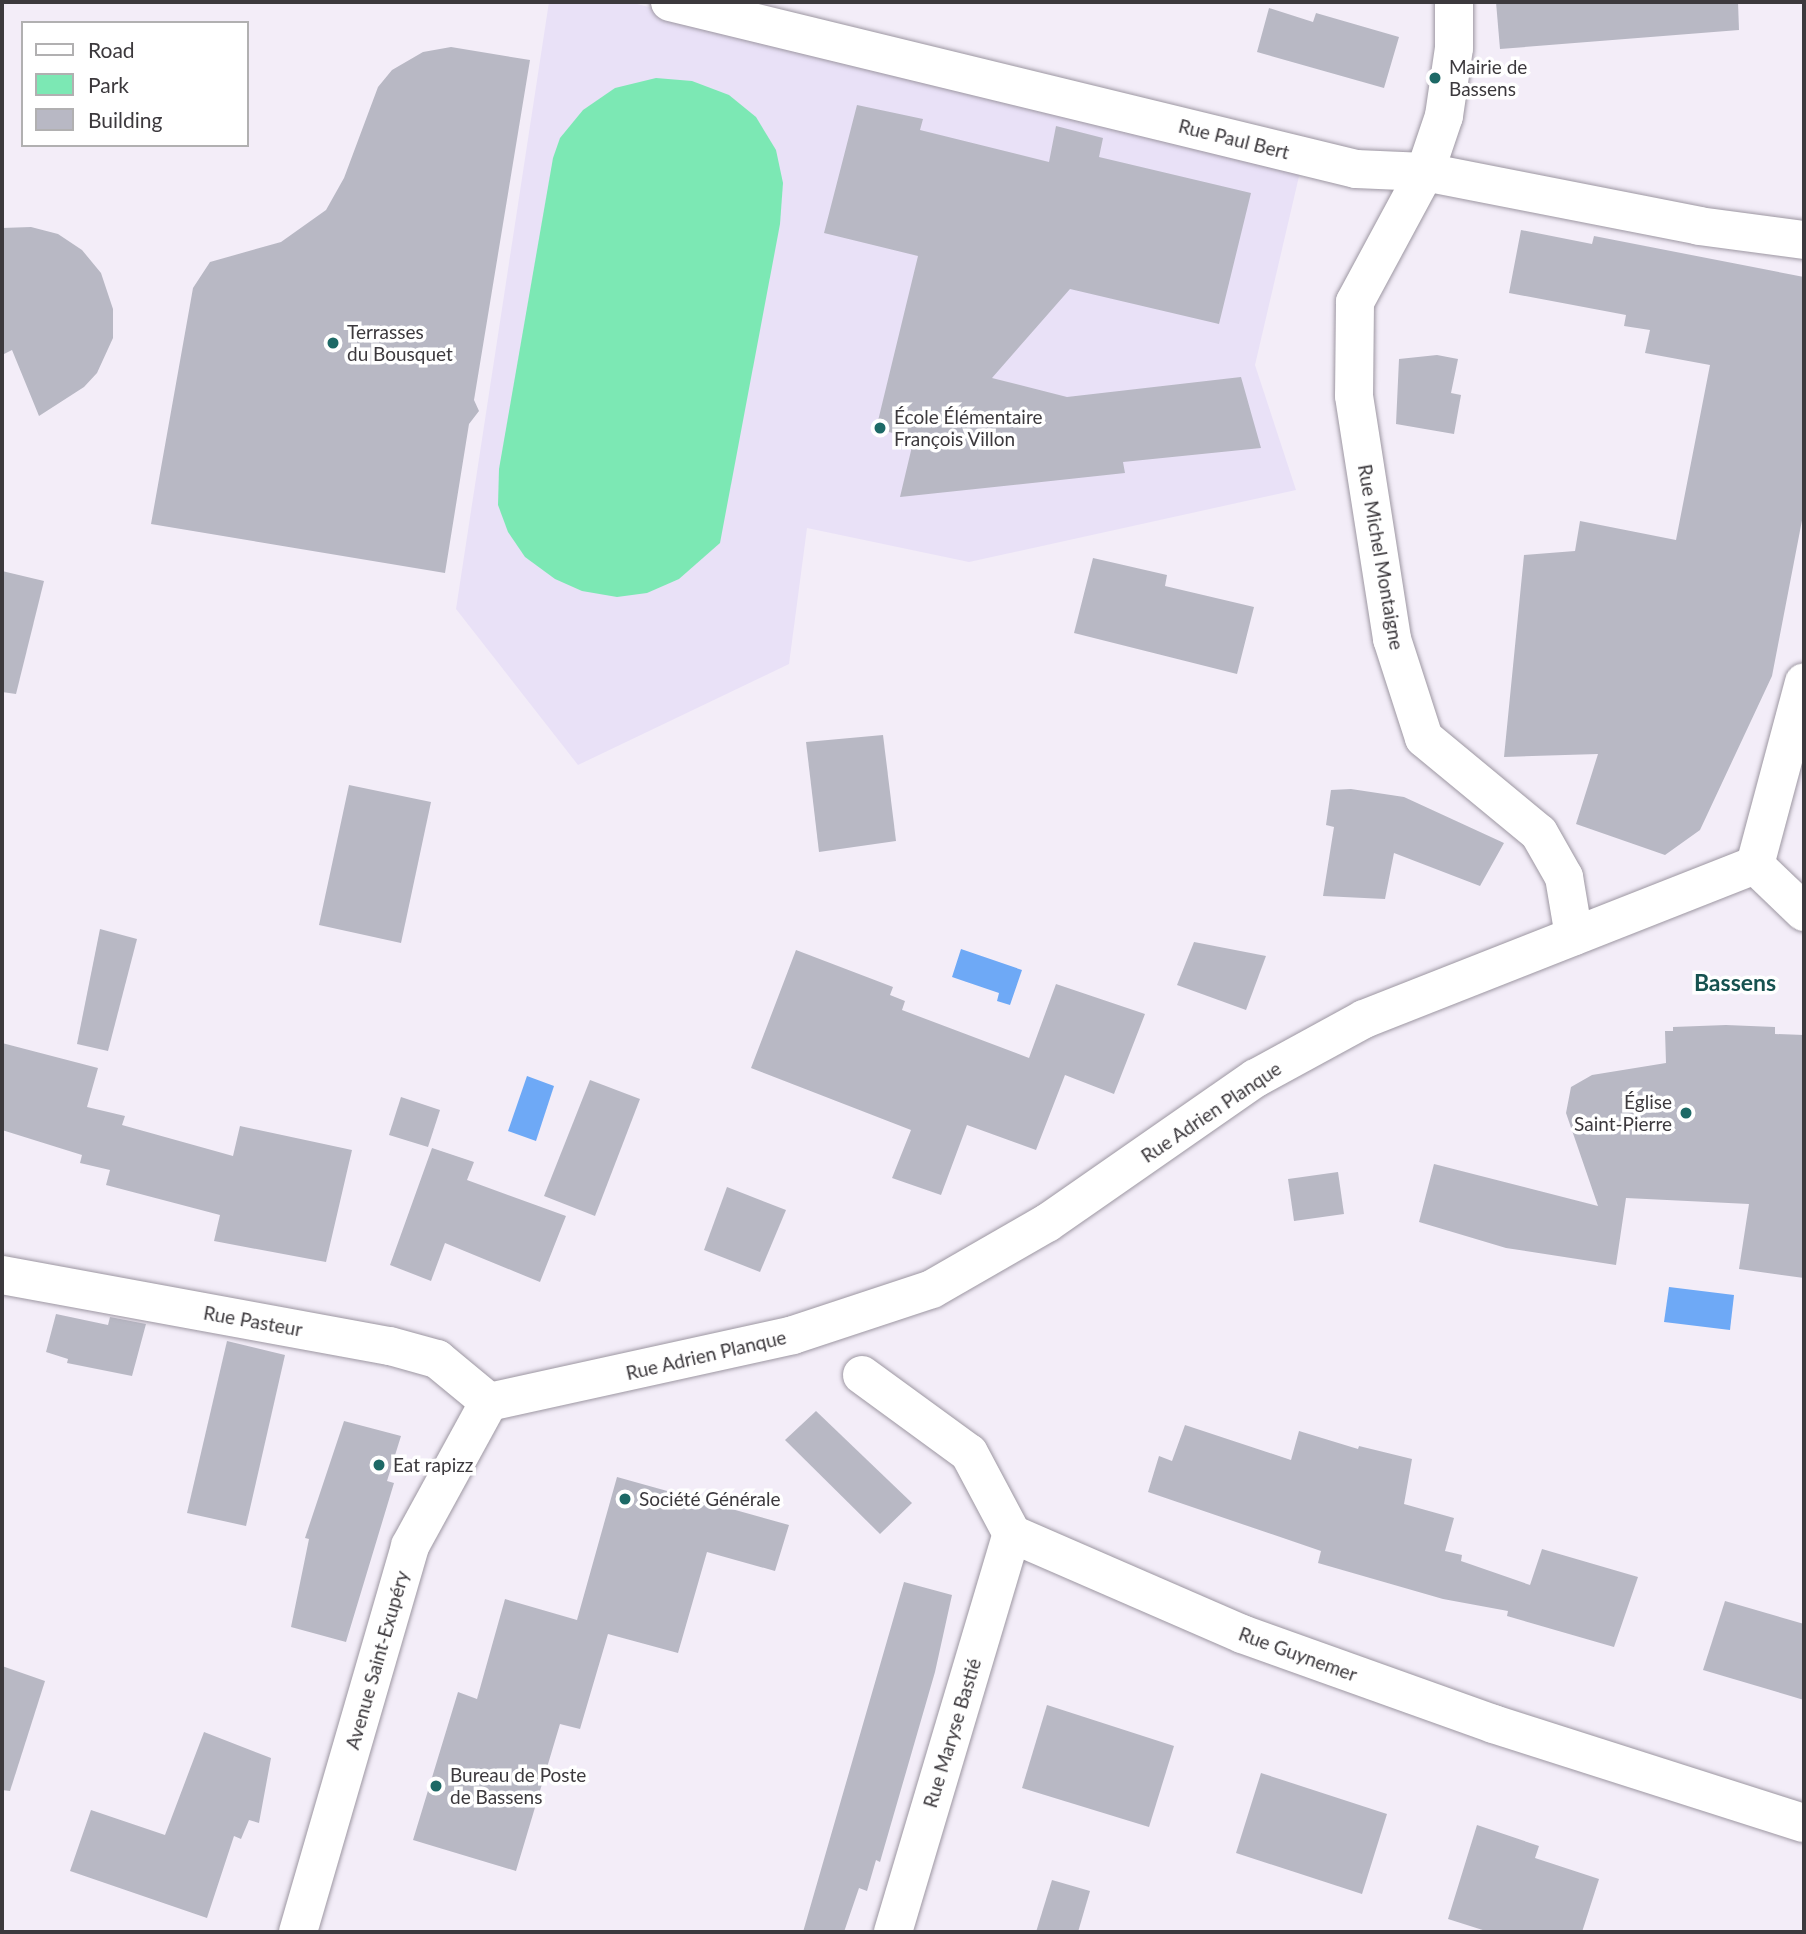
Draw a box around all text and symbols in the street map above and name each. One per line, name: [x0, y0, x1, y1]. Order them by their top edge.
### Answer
legend: [21, 21, 248, 147]
text: Road: [88, 37, 135, 62]
place label: Mairie de Bassens: [1449, 56, 1527, 100]
marker: Mairie de Bassens: [1427, 70, 1443, 86]
text: Park: [88, 72, 129, 97]
text: Building: [88, 107, 163, 132]
street label: Rue Paul Bert: [1176, 114, 1292, 164]
place label: Terrasses du Bousquet: [347, 321, 453, 365]
marker: Terrasses du Bousquet: [325, 335, 341, 351]
place label: École Élémentaire François Villon: [894, 406, 1042, 450]
marker: École Élémentaire François Villon: [872, 420, 888, 436]
street label: Rue Michel Montaigne: [1353, 462, 1409, 652]
district label: Bassens: [1694, 968, 1776, 996]
street label: Rue Adrien Planque: [1136, 1057, 1286, 1167]
place label: Église Saint-Pierre: [1574, 1091, 1672, 1135]
marker: Église Saint-Pierre: [1678, 1105, 1694, 1121]
street label: Rue Pasteur: [202, 1301, 304, 1341]
street label: Rue Adrien Planque: [623, 1325, 789, 1385]
place label: Eat rapizz: [393, 1454, 473, 1476]
marker: Eat rapizz: [371, 1457, 387, 1473]
place label: Société Générale: [639, 1488, 780, 1510]
marker: Société Générale: [617, 1491, 633, 1507]
street label: Avenue Saint-Exupéry: [341, 1568, 413, 1752]
street label: Rue Guynemer: [1236, 1622, 1360, 1686]
street label: Rue Maryse Bastié: [918, 1656, 986, 1810]
place label: Bureau de Poste de Bassens: [450, 1764, 586, 1808]
marker: Bureau de Poste de Bassens: [428, 1778, 444, 1794]

